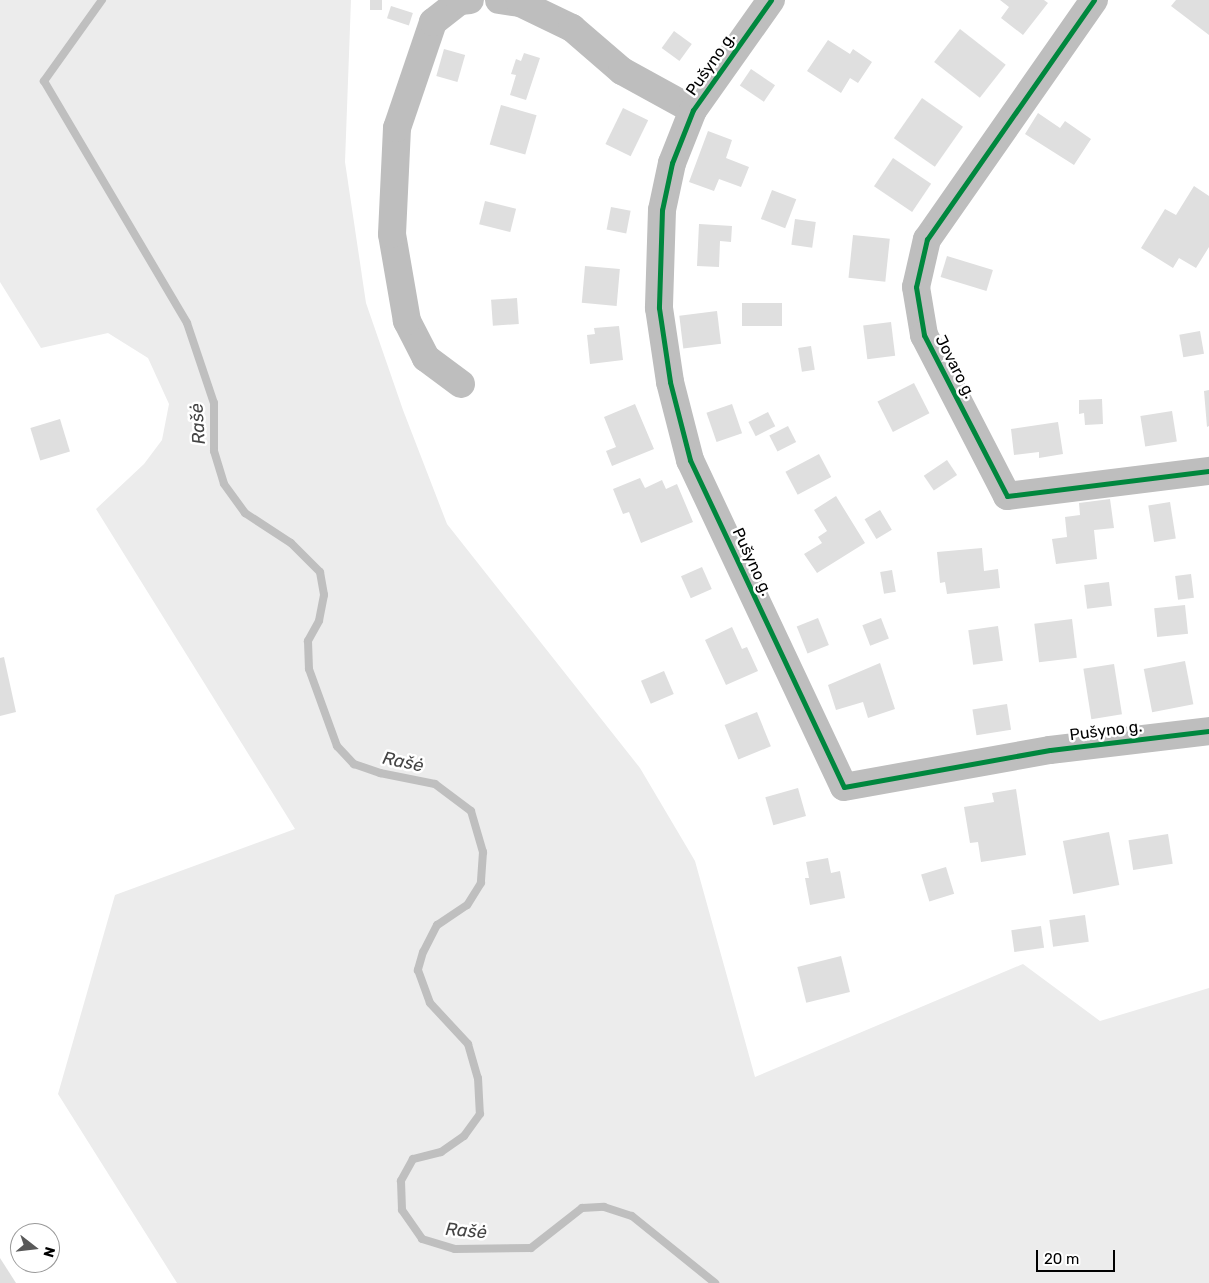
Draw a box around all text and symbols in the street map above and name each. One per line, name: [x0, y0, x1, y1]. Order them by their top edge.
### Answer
street label: Pušyno g.: [682, 29, 740, 99]
street label: Jovaro g.: [931, 332, 979, 402]
water label: Rašė: [186, 403, 210, 445]
street label: Pušyno g.: [728, 525, 776, 599]
street label: Pušyno g.: [1069, 717, 1143, 745]
water label: Rašė: [380, 747, 426, 777]
water label: Rašė: [444, 1218, 488, 1244]
north arrow: [10, 1223, 60, 1273]
scale bar: [1039, 1240, 1118, 1272]
text: N: [39, 1245, 59, 1259]
text: 20 m: [1044, 1250, 1079, 1268]

